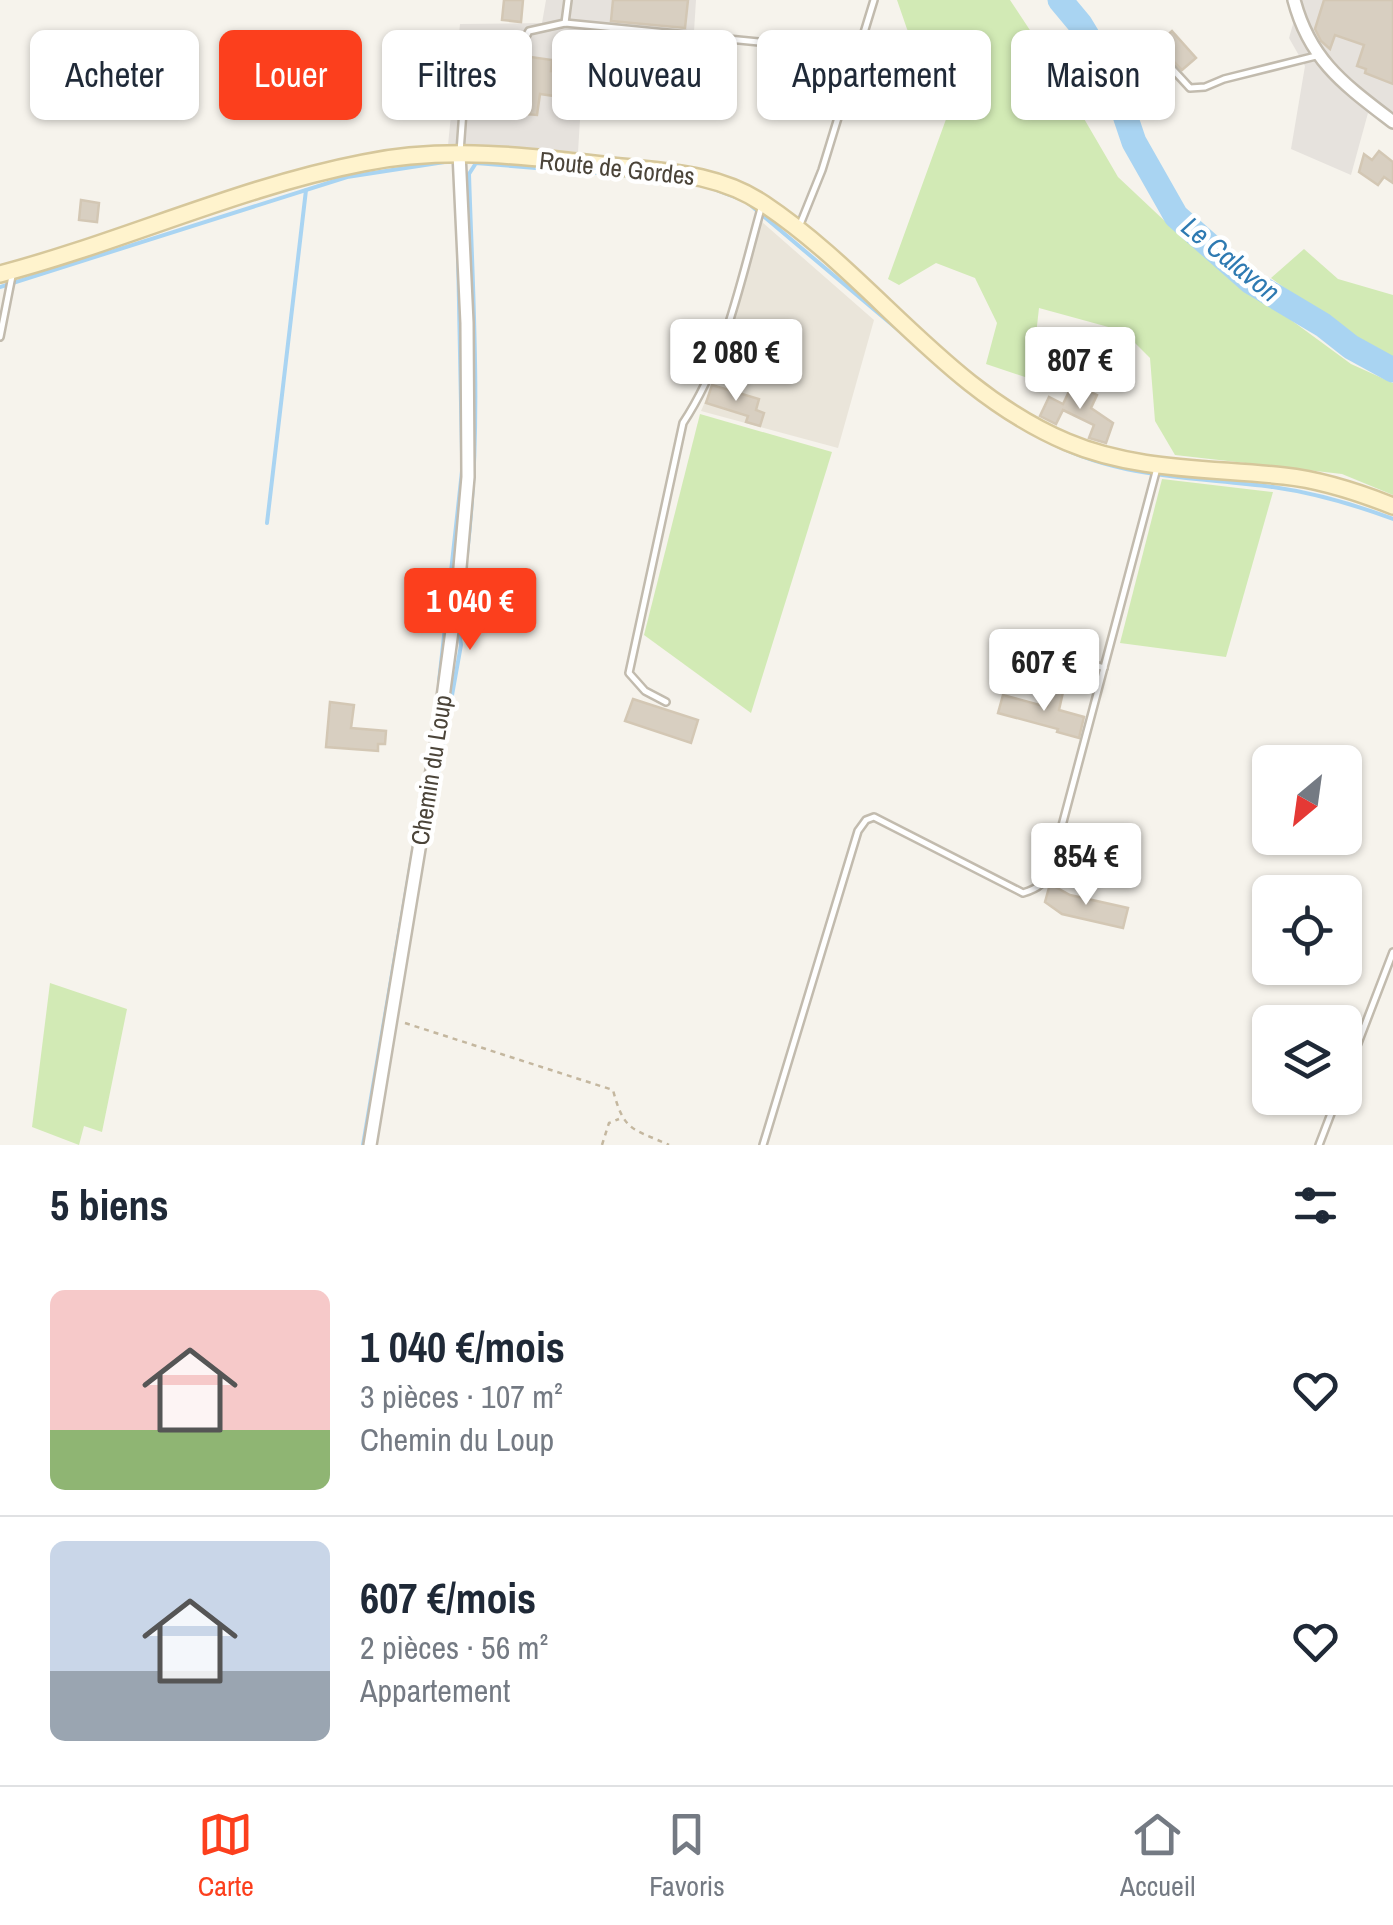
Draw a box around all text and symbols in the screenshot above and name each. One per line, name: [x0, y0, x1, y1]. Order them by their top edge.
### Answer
chip: Acheter: [30, 30, 199, 120]
chip: Louer: [219, 30, 362, 120]
chip: Filtres: [382, 30, 532, 120]
chip: Nouveau: [552, 30, 737, 120]
chip: Appartement: [757, 30, 991, 120]
chip: Maison: [1011, 30, 1175, 120]
street label: Route de Gordes: [538, 143, 696, 193]
water label: Le Calavon: [1174, 208, 1288, 310]
pin: 2 080 €: [644, 319, 828, 404]
pin: 807 €: [1010, 327, 1150, 412]
text: 2 080 €: [692, 330, 780, 373]
text: 807 €: [1047, 338, 1113, 381]
pin: 1 040 €: [378, 568, 562, 653]
text: 1 040 €: [426, 579, 514, 622]
pin: 607 €: [974, 629, 1114, 714]
text: 607 €: [1011, 640, 1077, 683]
street label: Chemin du Loup: [402, 692, 460, 848]
north arrow: [1252, 745, 1362, 855]
map controls: [1252, 745, 1362, 1115]
pin: 854 €: [1016, 823, 1156, 908]
text: 854 €: [1053, 834, 1119, 877]
button: locate: [1252, 875, 1362, 985]
button: layers: [1252, 1005, 1362, 1115]
text: 5 biens: [50, 1177, 169, 1233]
icon: filters: [1288, 1178, 1343, 1233]
text: 1 040 €/mois: [360, 1319, 565, 1375]
icon: home: [130, 1330, 250, 1450]
icon: heart: [1288, 1363, 1343, 1418]
text: 3 pièces · 107 m²: [360, 1375, 563, 1418]
text: Chemin du Loup: [360, 1418, 554, 1461]
text: 607 €/mois: [360, 1570, 536, 1626]
icon: home: [130, 1581, 250, 1701]
icon: heart: [1288, 1614, 1343, 1669]
text: 2 pièces · 56 m²: [360, 1626, 548, 1669]
text: Appartement: [360, 1669, 510, 1712]
tab: Carte: [198, 1807, 254, 1905]
tab: Favoris: [649, 1807, 725, 1905]
tab: Accueil: [1120, 1807, 1195, 1905]

